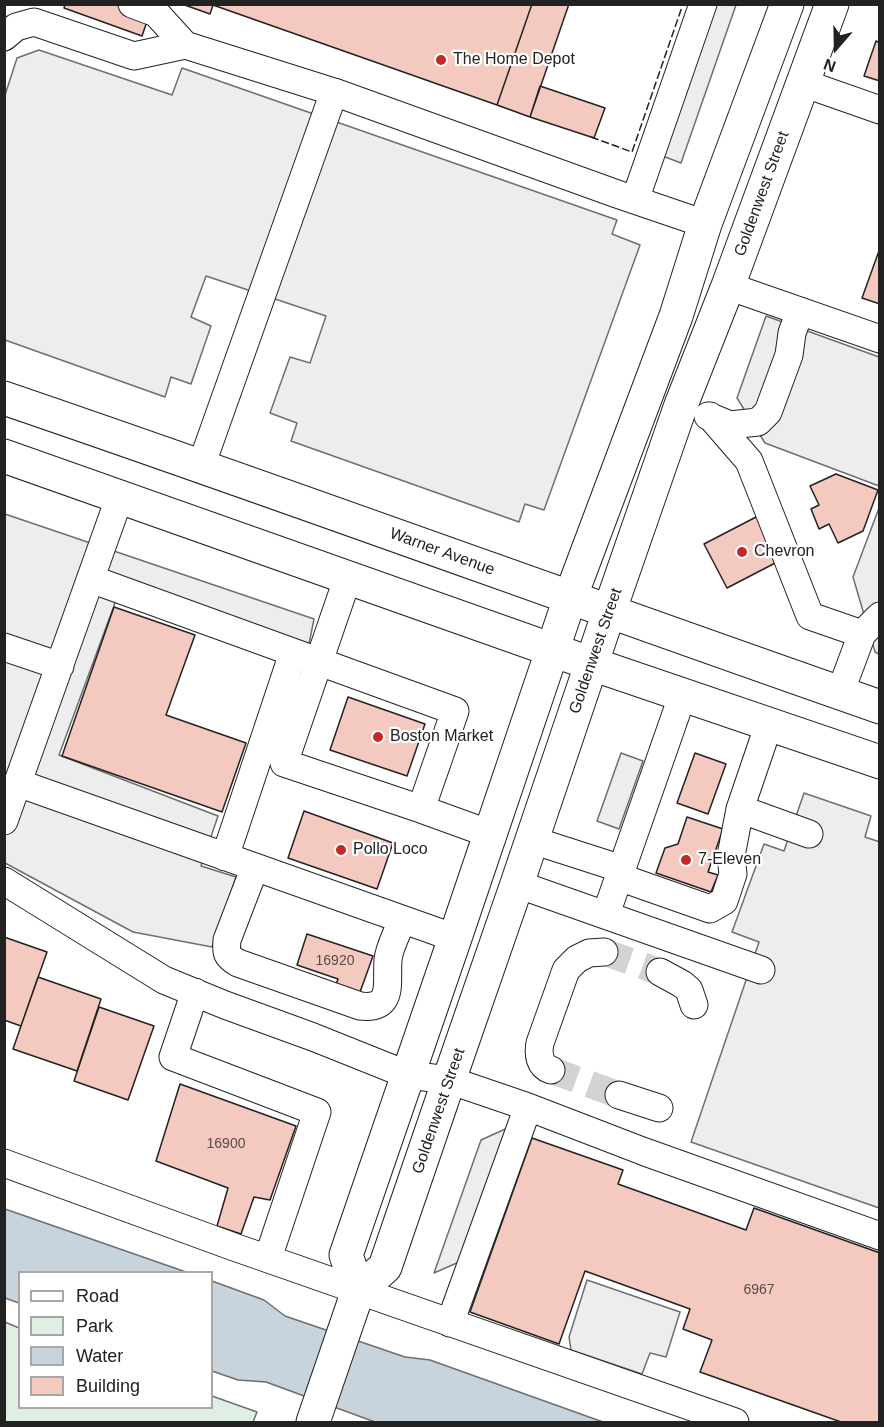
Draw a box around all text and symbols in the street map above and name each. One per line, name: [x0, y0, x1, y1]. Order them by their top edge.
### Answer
north arrow: [806, 18, 866, 78]
place label: The Home Depot: [453, 50, 575, 70]
marker: The Home Depot: [434, 53, 448, 67]
text: N: [821, 55, 838, 75]
street label: Goldenwest Street: [730, 129, 794, 259]
street label: Warner Avenue: [387, 524, 497, 580]
place label: Chevron: [754, 542, 814, 562]
marker: Chevron: [735, 545, 749, 559]
street label: Goldenwest Street: [565, 586, 627, 716]
place label: Boston Market: [390, 727, 493, 747]
marker: Boston Market: [371, 730, 385, 744]
place label: Pollo Loco: [353, 840, 428, 860]
marker: Pollo Loco: [334, 843, 348, 857]
place label: 7-Eleven: [698, 850, 761, 870]
marker: 7-Eleven: [679, 853, 693, 867]
house number: 16920: [316, 953, 354, 969]
street label: Goldenwest Street: [408, 1046, 470, 1176]
house number: 16900: [207, 1136, 245, 1152]
legend: [18, 1271, 213, 1409]
house number: 6967: [743, 1282, 775, 1298]
text: Road: [76, 1286, 119, 1306]
text: Park: [76, 1316, 113, 1336]
text: Water: [76, 1346, 123, 1366]
text: Building: [76, 1376, 140, 1396]

